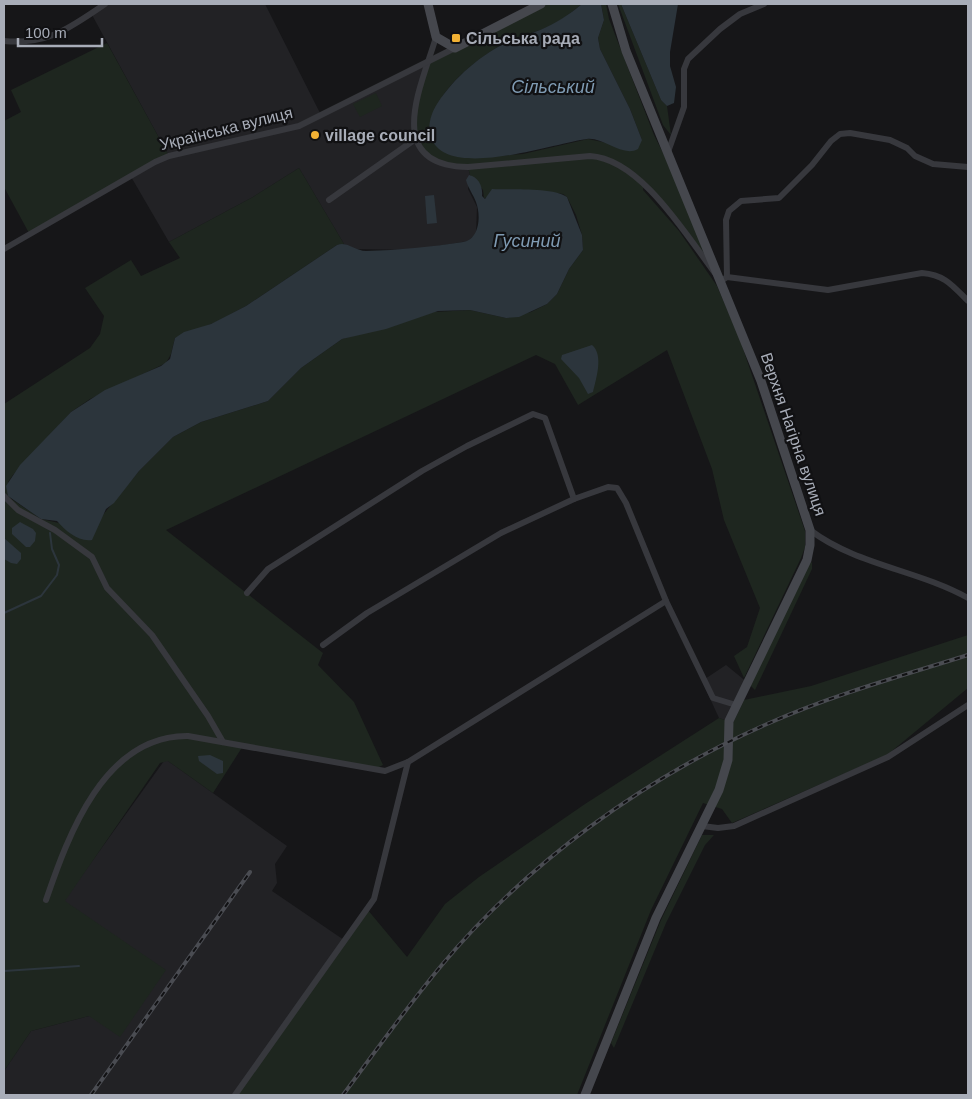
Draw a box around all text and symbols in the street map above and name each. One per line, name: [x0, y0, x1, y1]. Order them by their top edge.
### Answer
scale bar: [18, 15, 101, 47]
text: 100 m: [25, 24, 67, 41]
place label: Сільська рада: [466, 30, 580, 47]
marker: Сільська рада: [450, 32, 462, 44]
water label: Сільський: [511, 77, 595, 97]
street label: Українська вулиця: [158, 104, 294, 153]
place label: village council: [325, 127, 435, 144]
marker: village council: [309, 129, 321, 141]
water label: Гусиний: [494, 231, 560, 251]
street label: Верхня Нагірна вулиця: [758, 351, 829, 518]

